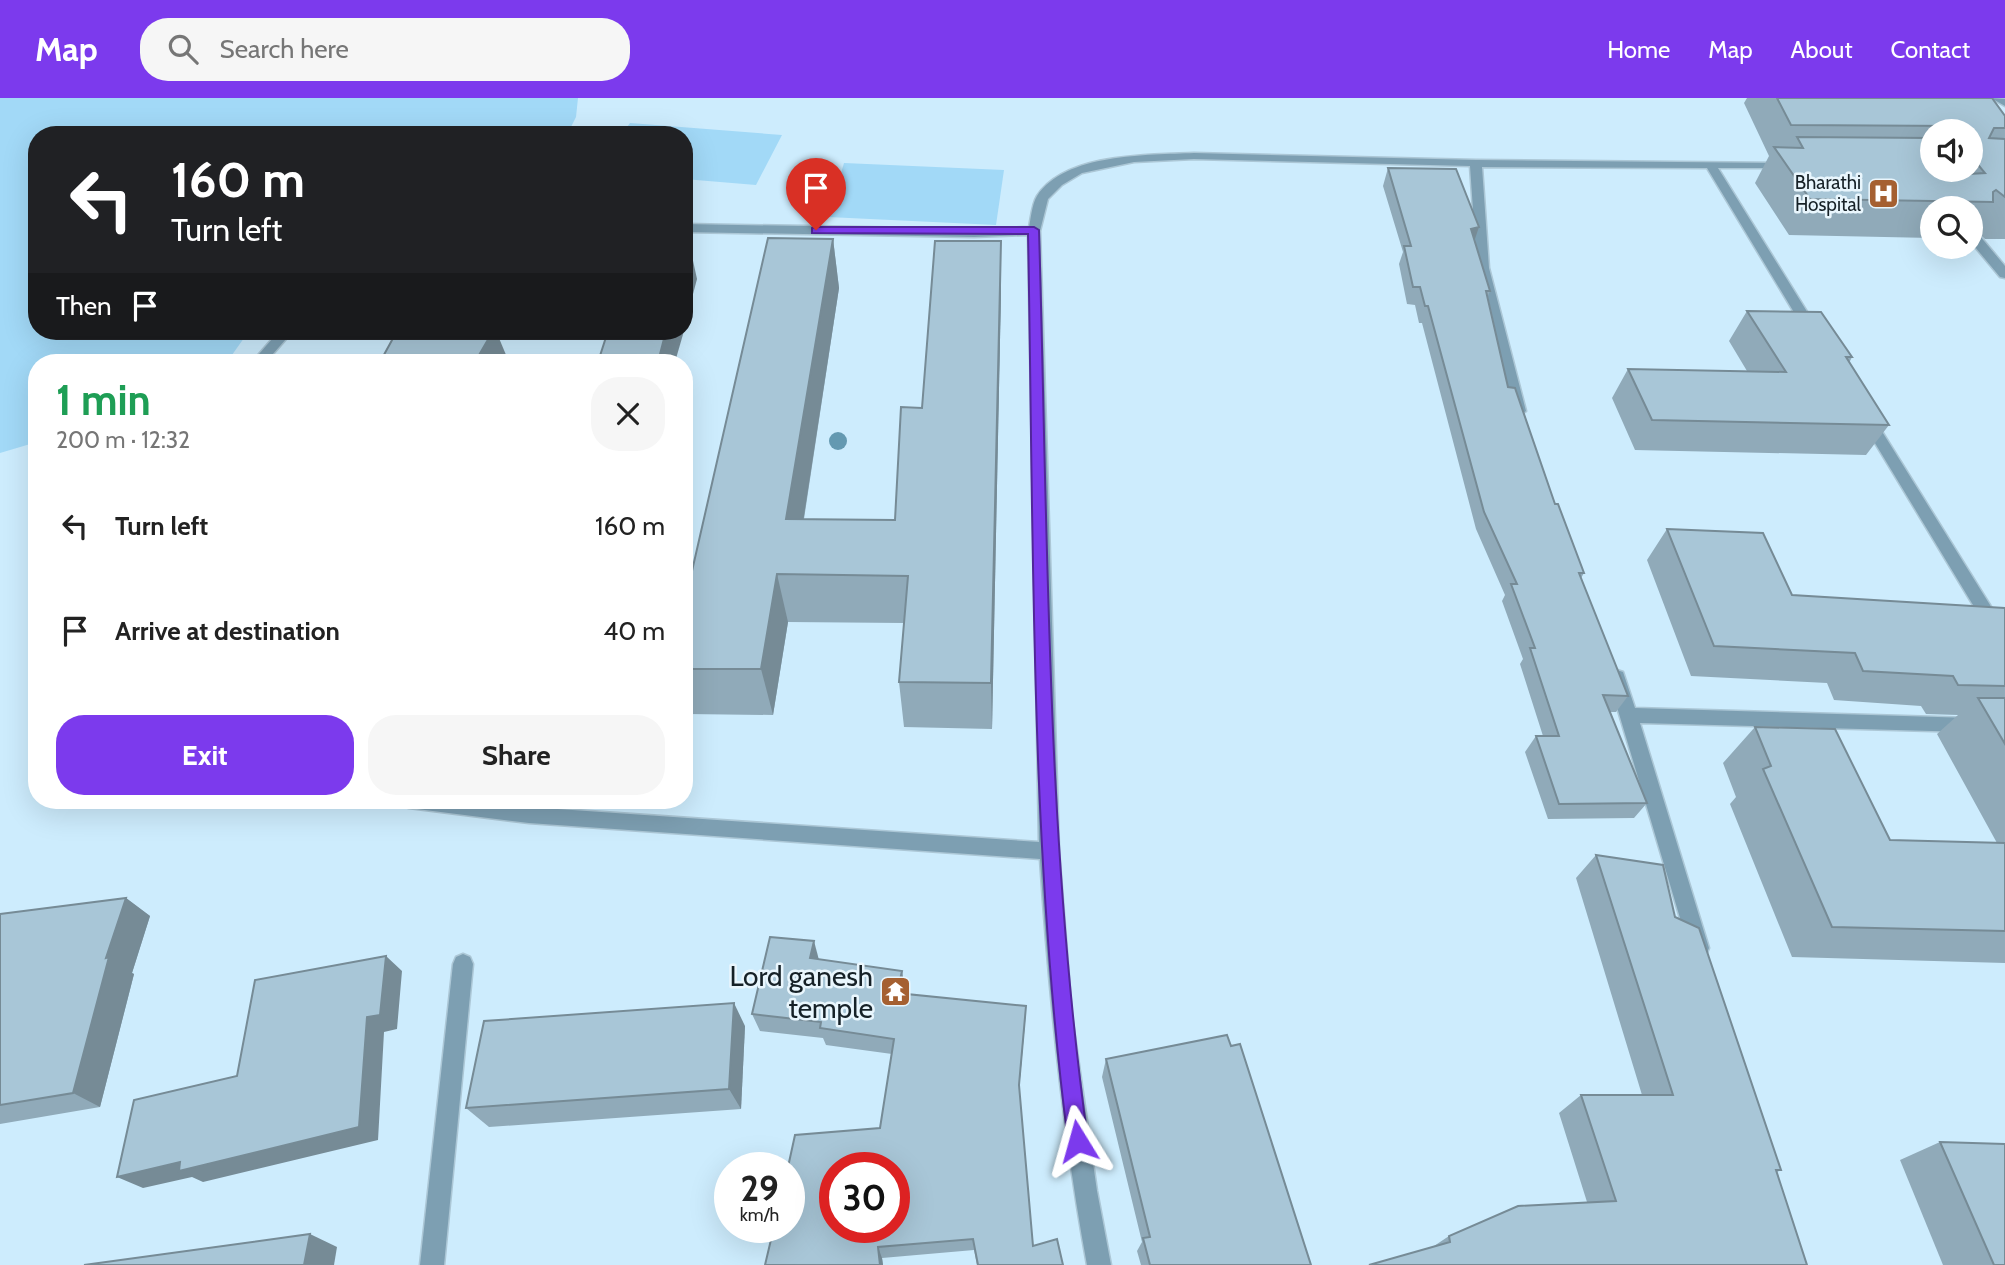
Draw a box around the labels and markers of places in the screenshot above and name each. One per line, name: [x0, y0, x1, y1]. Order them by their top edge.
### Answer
pin: [786, 158, 846, 230]
place label: Bharathi Hospital: [1795, 171, 1862, 216]
hospital icon: Bharathi Hospital: [1867, 176, 1901, 210]
place label: Lord ganesh temple: [729, 959, 873, 1025]
temple icon: Lord ganesh temple: [879, 975, 913, 1009]

